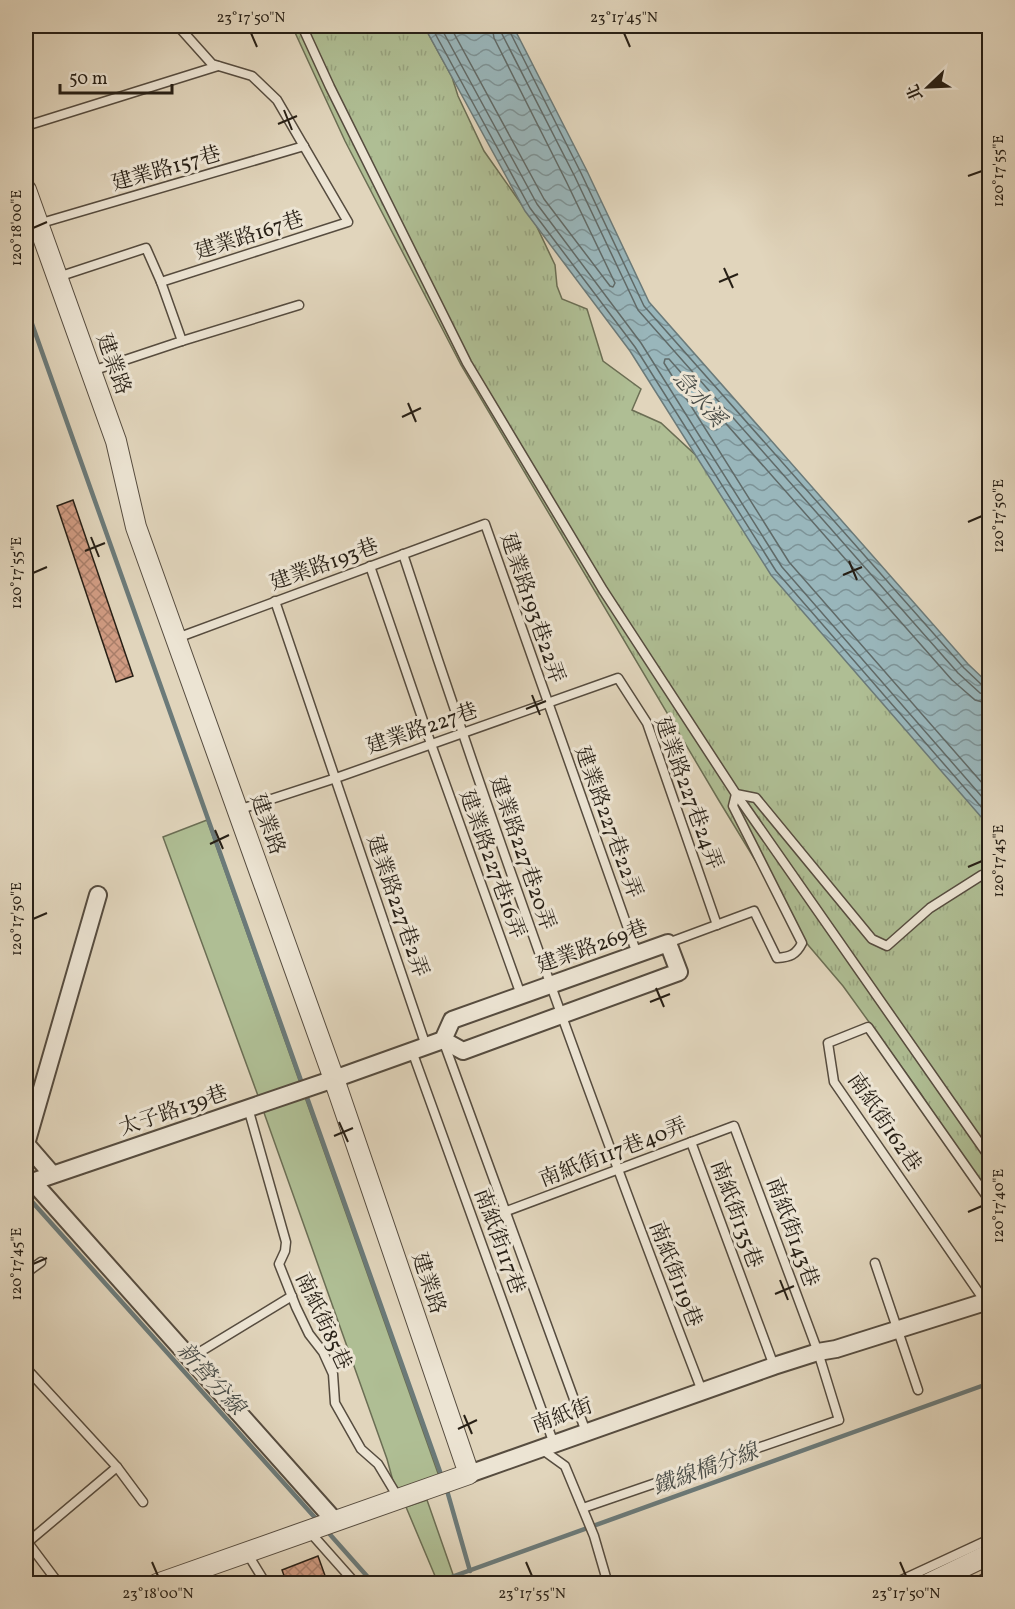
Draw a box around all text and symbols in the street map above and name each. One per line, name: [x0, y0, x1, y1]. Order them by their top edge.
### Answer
text: 23°17'50"N: [217, 8, 285, 29]
text: 23°17'45"N: [590, 8, 658, 29]
scale bar: [60, 57, 172, 95]
north arrow: [898, 57, 958, 117]
text: 50 m: [69, 67, 108, 92]
text: 北: [903, 80, 929, 104]
text: 120°17'55"E: [989, 135, 1010, 207]
street label: 建業路157巷: [108, 140, 224, 199]
text: 120°18'00"E: [7, 190, 28, 266]
street label: 建業路167巷: [191, 205, 308, 268]
street label: 建業路: [88, 330, 137, 399]
water label: 急水溪: [665, 365, 733, 436]
text: 120°17'50"E: [989, 479, 1010, 553]
street label: 建業路193巷22弄: [492, 530, 571, 687]
street label: 建業路193巷: [266, 532, 383, 598]
text: 120°17'55"E: [7, 537, 28, 609]
street label: 建業路227巷: [363, 697, 482, 762]
street label: 建業路227巷24弄: [647, 713, 729, 874]
street label: 建業路227巷22弄: [567, 742, 649, 903]
street label: 建業路227巷20弄: [482, 773, 561, 934]
street label: 建業路227巷16弄: [451, 786, 532, 943]
street label: 建業路: [242, 790, 291, 859]
text: 120°17'45"E: [989, 825, 1010, 897]
street label: 建業路227巷2弄: [359, 832, 434, 981]
text: 120°17'50"E: [7, 882, 28, 956]
street label: 建業路269巷: [533, 914, 652, 981]
street label: 南紙街162巷: [840, 1067, 928, 1178]
street label: 太子路139巷: [115, 1079, 232, 1144]
street label: 南紙街117巷40弄: [535, 1112, 692, 1195]
street label: 南紙街135巷: [703, 1156, 769, 1273]
text: 120°17'40"E: [989, 1169, 1010, 1243]
street label: 南紙街143巷: [758, 1174, 825, 1291]
street label: 南紙街117巷: [466, 1185, 531, 1298]
street label: 南紙街119巷: [641, 1217, 708, 1332]
text: 120°17'45"E: [7, 1228, 28, 1300]
street label: 建業路: [404, 1249, 452, 1318]
street label: 南紙街85巷: [287, 1268, 358, 1375]
water label: 新營分線: [169, 1337, 252, 1424]
street label: 南紙街: [528, 1392, 597, 1441]
water label: 鐵線橋分線: [649, 1436, 765, 1504]
text: 23°18'00"N: [122, 1584, 194, 1605]
text: 23°17'55"N: [498, 1584, 566, 1605]
text: 23°17'50"N: [872, 1584, 940, 1605]

